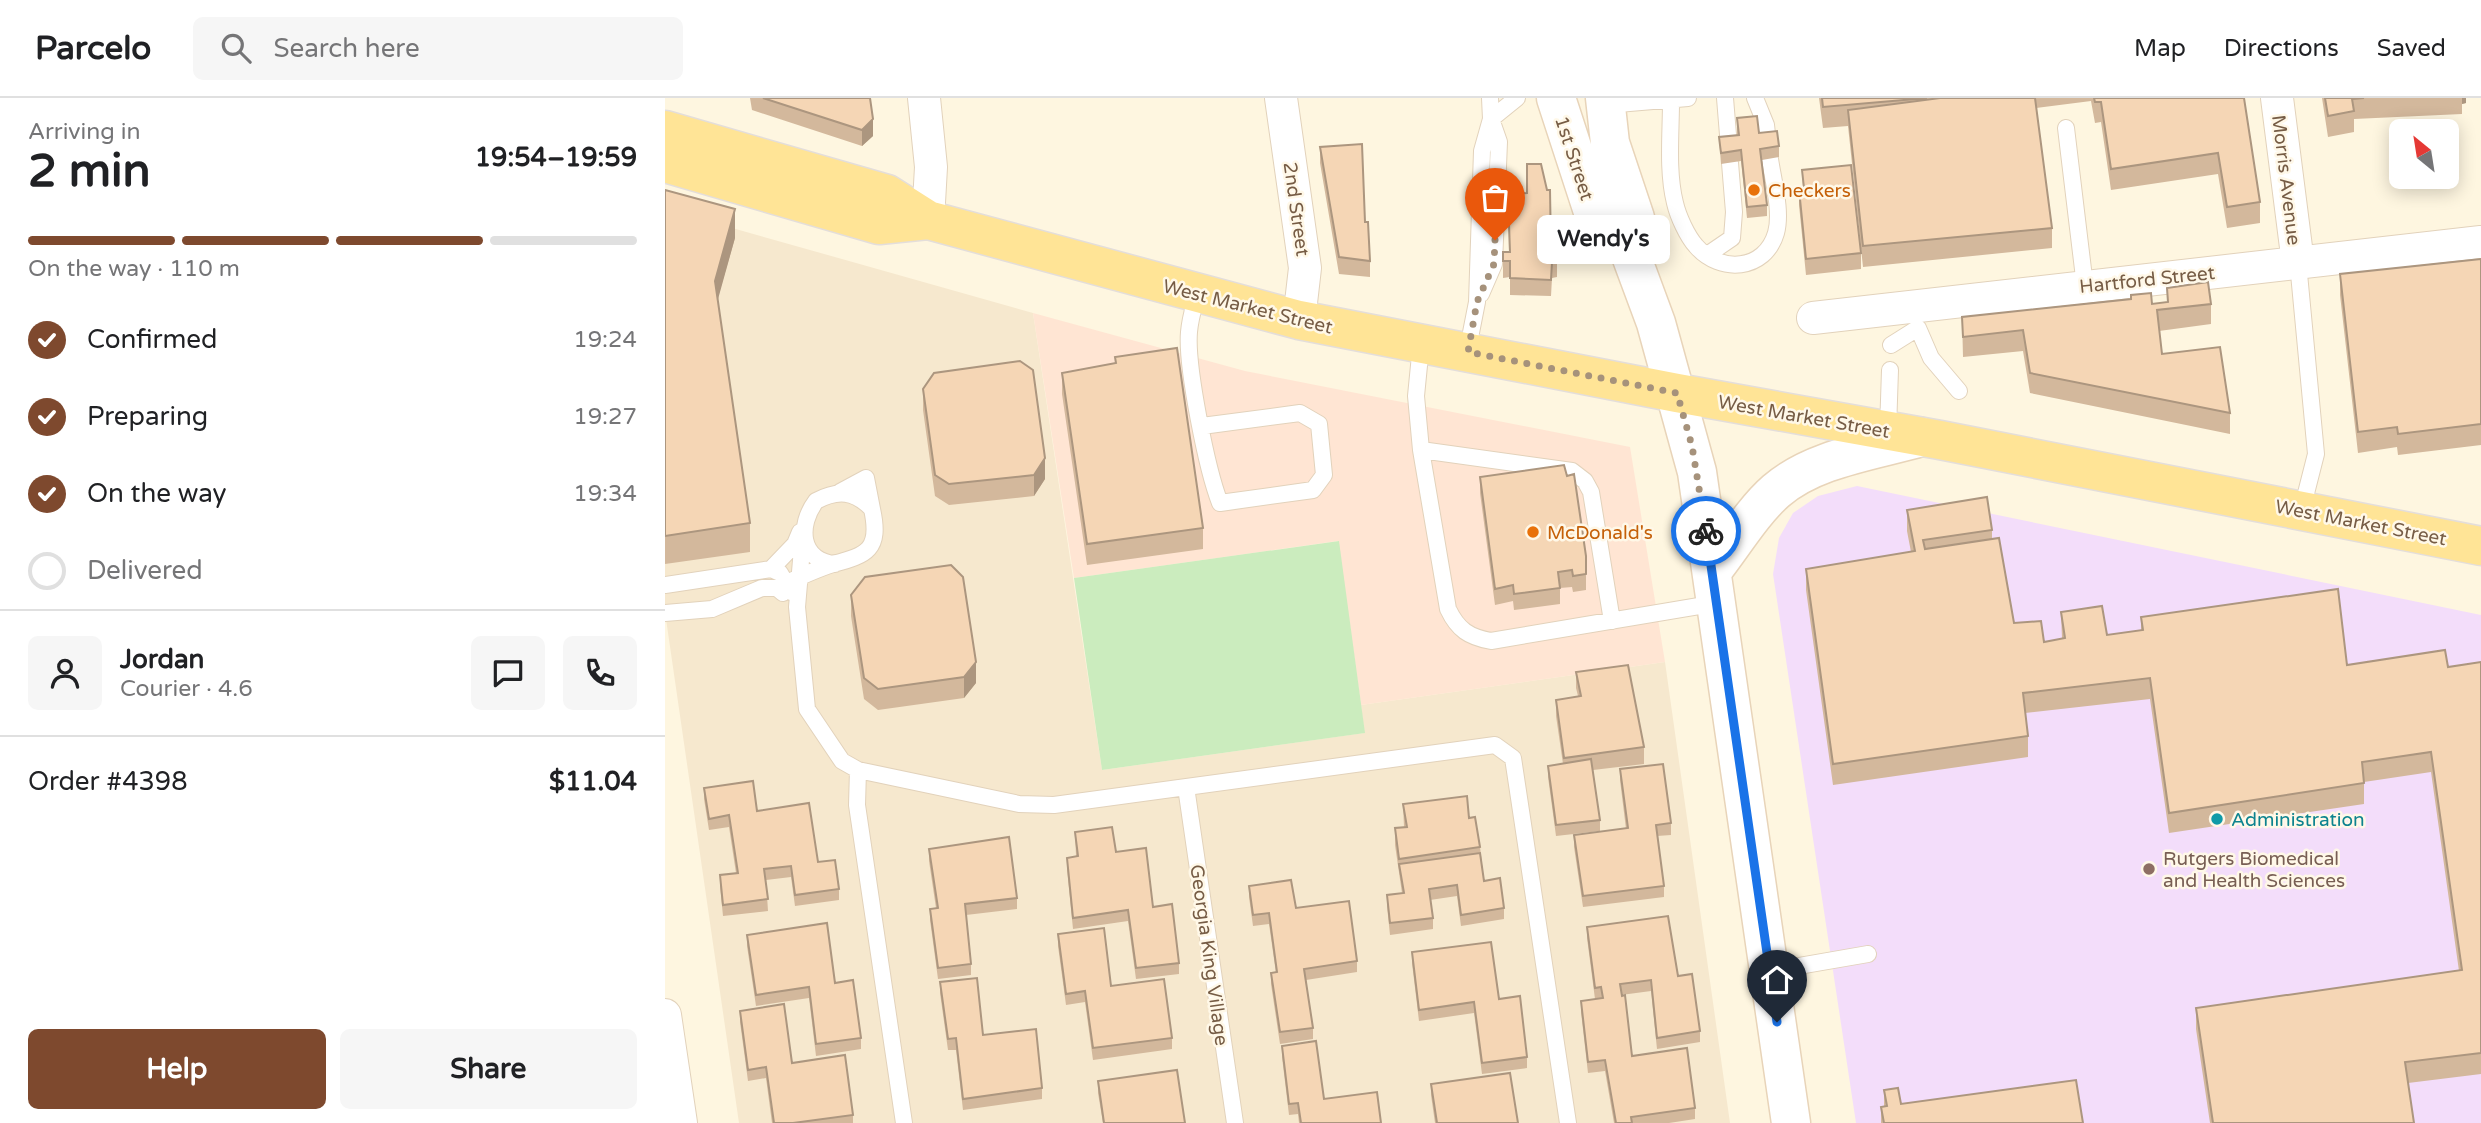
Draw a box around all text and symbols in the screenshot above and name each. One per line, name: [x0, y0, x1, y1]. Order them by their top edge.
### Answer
search box: [193, 17, 683, 80]
text: Parcelo: [35, 29, 151, 68]
icon: search: [217, 29, 255, 67]
text: Search here: [273, 33, 420, 64]
text: Map: [2134, 34, 2186, 63]
text: Directions: [2224, 34, 2339, 63]
text: Saved: [2377, 34, 2446, 63]
street label: 1st Street: [1550, 113, 1598, 203]
street label: Morris Avenue: [2267, 114, 2305, 246]
text: Arriving in: [28, 118, 141, 146]
north arrow: [2389, 119, 2459, 189]
map controls: [2389, 119, 2459, 189]
text: 19:54–19:59: [475, 142, 637, 173]
text: 2 min: [28, 144, 151, 199]
street label: 2nd Street: [1279, 161, 1313, 258]
pin: [1465, 168, 1525, 240]
icon: bag: [1476, 179, 1514, 217]
place label: Checkers: [1768, 180, 1851, 202]
marker: Checkers: [1746, 182, 1762, 198]
callout: Wendy's: [1537, 216, 1670, 264]
text: Wendy's: [1557, 225, 1650, 253]
text: On the way · 110 m: [28, 255, 240, 283]
street label: Hartford Street: [2078, 262, 2216, 298]
street label: West Market Street: [1161, 275, 1335, 339]
icon: check: [28, 321, 66, 359]
text: Confirmed: [87, 324, 217, 355]
text: 19:24: [573, 326, 637, 354]
street label: West Market Street: [1716, 391, 1891, 443]
icon: check: [28, 398, 66, 436]
text: Preparing: [87, 401, 208, 432]
text: 19:27: [573, 403, 637, 431]
icon: check: [28, 475, 66, 513]
text: On the way: [87, 478, 227, 509]
text: 19:34: [573, 480, 637, 508]
courier: [1671, 496, 1741, 566]
street label: West Market Street: [2273, 496, 2448, 550]
icon: bike: [1687, 512, 1725, 550]
place label: McDonald's: [1547, 522, 1653, 544]
marker: McDonald's: [1525, 524, 1541, 540]
text: Delivered: [87, 555, 203, 586]
button: person: [28, 636, 102, 710]
button: chat: [471, 636, 545, 710]
button: phone: [563, 636, 637, 710]
text: Jordan: [120, 644, 204, 675]
text: Courier · 4.6: [120, 675, 253, 703]
text: Order #4398: [28, 766, 188, 797]
text: $11.04: [549, 766, 637, 797]
place label: Administration: [2231, 809, 2365, 831]
marker: Administration: [2209, 811, 2225, 827]
place label: Rutgers Biomedical and Health Sciences: [2163, 848, 2345, 892]
marker: Rutgers Biomedical and Health Sciences: [2141, 861, 2157, 877]
street label: Georgia King Village: [1185, 863, 1233, 1047]
pin: [1747, 950, 1807, 1022]
icon: home: [1758, 961, 1796, 999]
button: Help: [28, 1029, 326, 1109]
button: Share: [340, 1029, 637, 1109]

